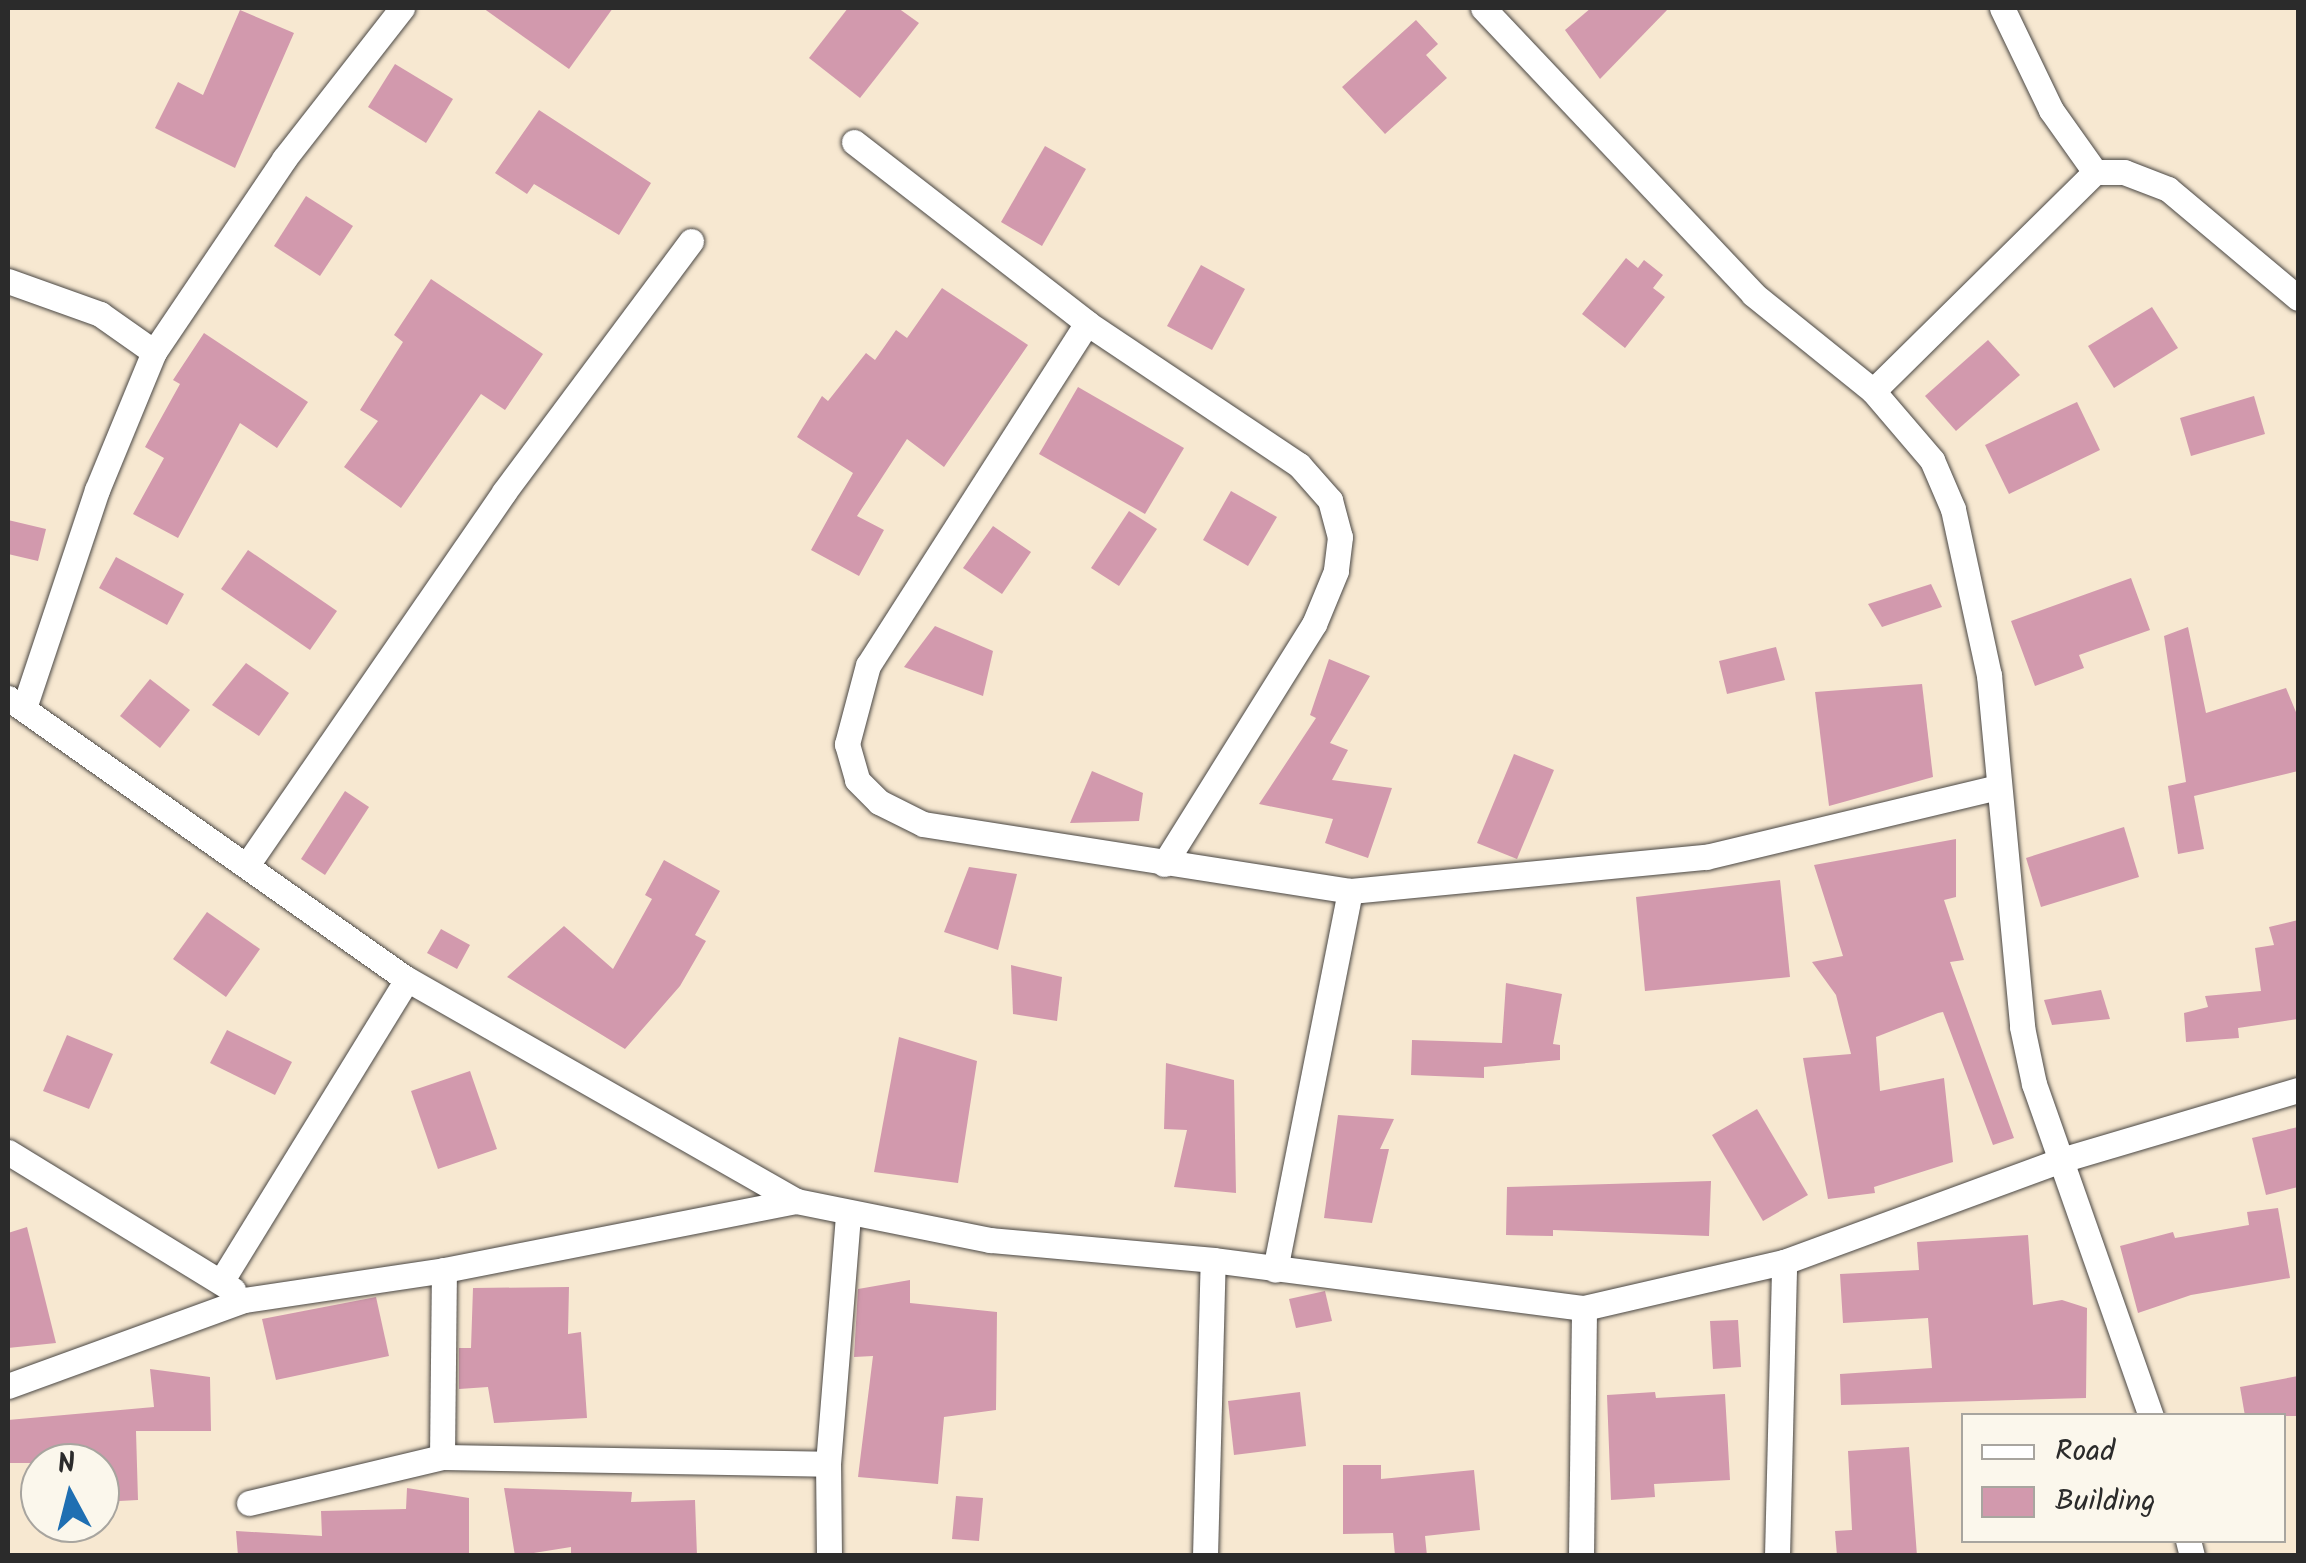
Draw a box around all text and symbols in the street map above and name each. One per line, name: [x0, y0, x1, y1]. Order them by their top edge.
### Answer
legend: [1961, 1413, 2286, 1543]
text: Road: [2055, 1428, 2115, 1476]
text: N: [55, 1441, 78, 1488]
north arrow: [20, 1443, 120, 1543]
text: Building: [2055, 1478, 2155, 1526]

